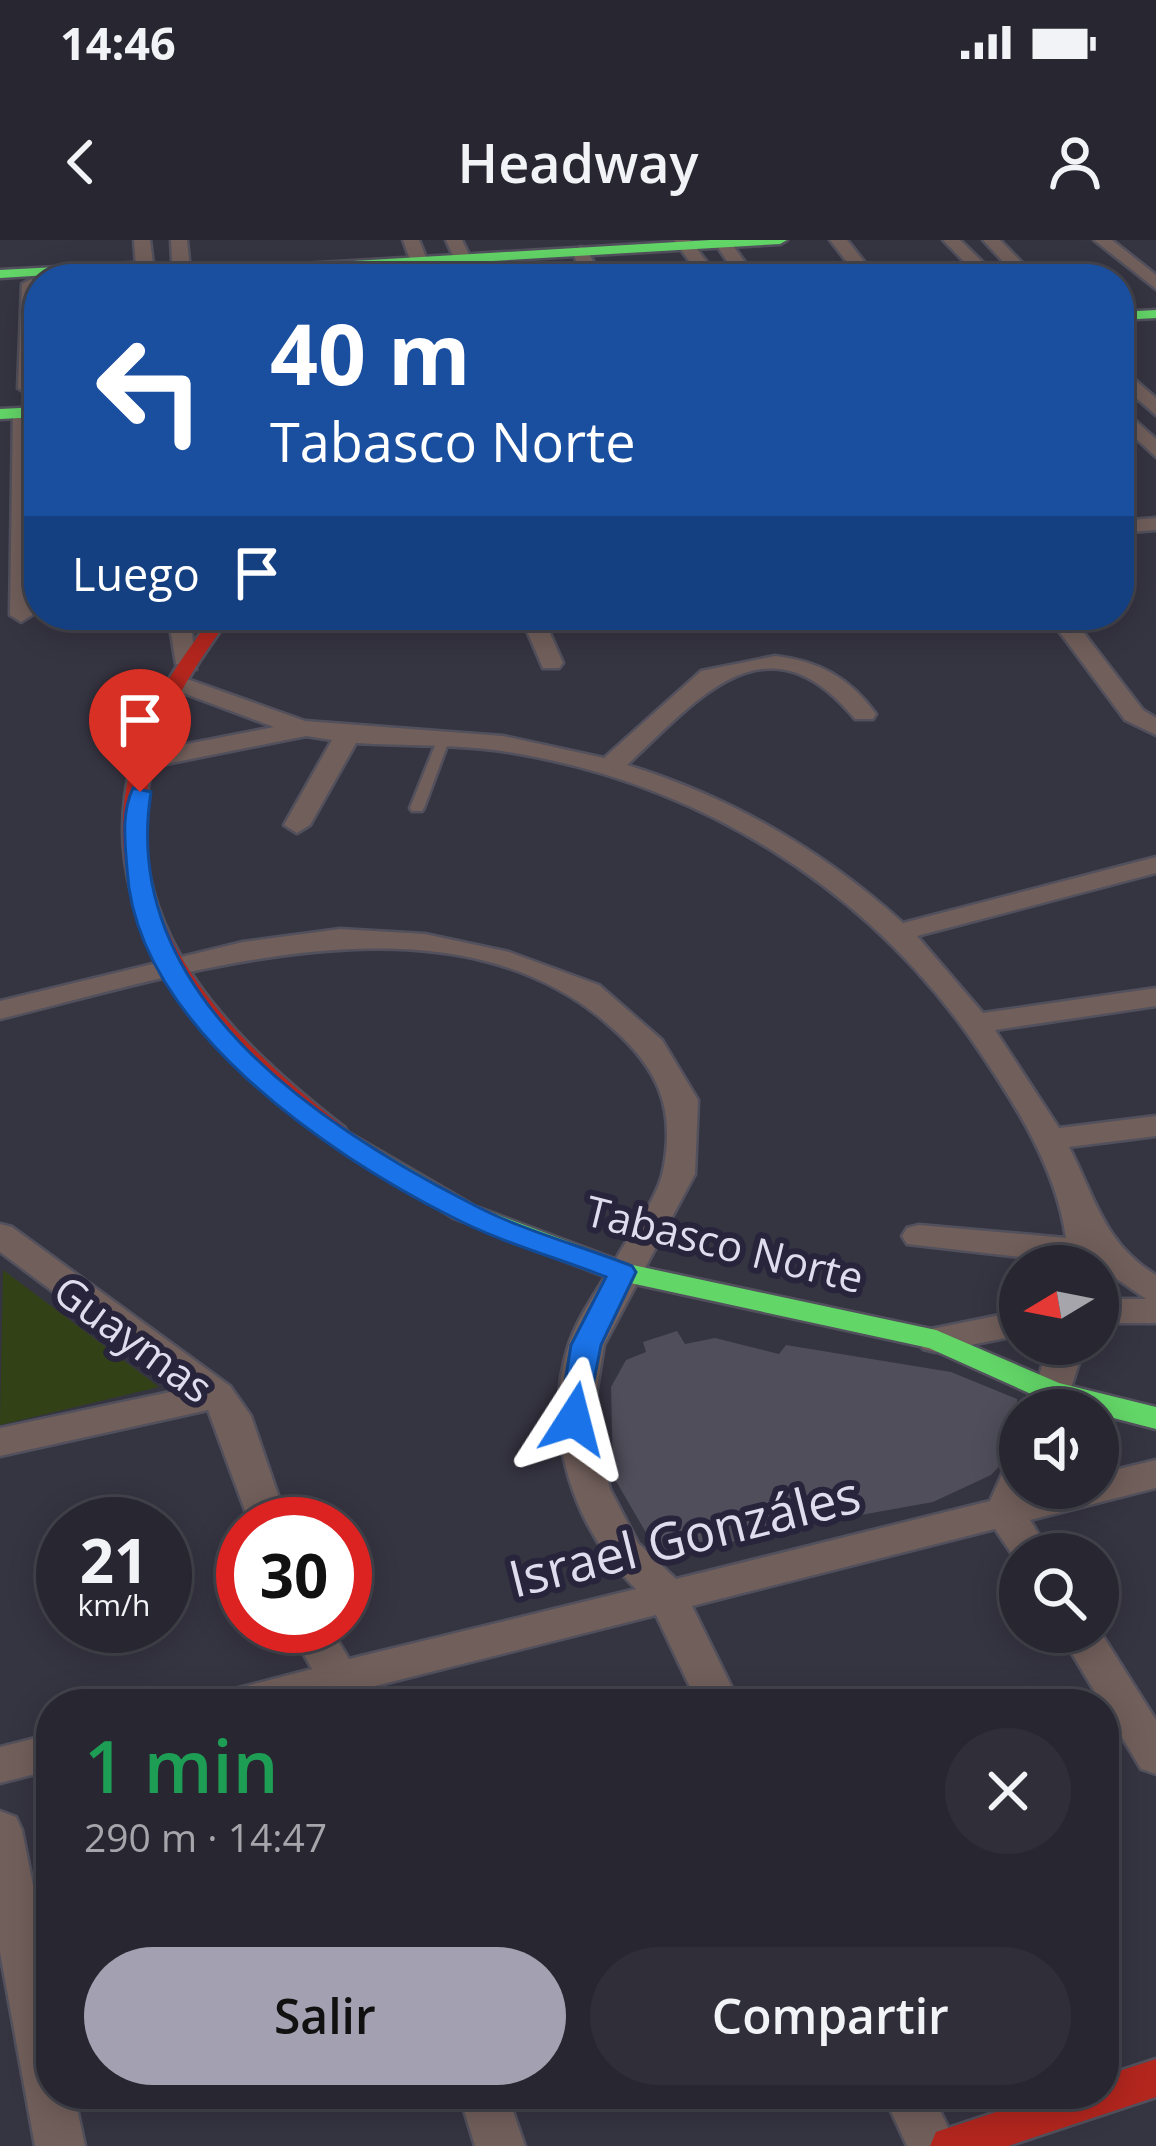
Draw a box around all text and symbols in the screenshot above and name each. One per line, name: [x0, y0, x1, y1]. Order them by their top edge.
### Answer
text: 14:46: [60, 12, 176, 73]
text: Headway: [458, 125, 698, 199]
icon: back: [48, 129, 114, 195]
icon: person: [1042, 129, 1108, 195]
text: 40 m: [270, 295, 470, 410]
icon: left: [72, 312, 228, 468]
text: Tabasco Norte: [270, 404, 636, 478]
icon: arrive: [224, 540, 290, 606]
text: Luego: [72, 543, 200, 604]
pin: [89, 669, 191, 792]
icon: arrive: [107, 687, 173, 753]
street label: Tabasco Norte: [580, 1181, 870, 1305]
north arrow: [999, 1245, 1119, 1365]
map controls: [999, 1245, 1119, 1653]
street label: Guaymas: [43, 1261, 225, 1415]
position arrow: [511, 1356, 637, 1482]
button: sound: [999, 1389, 1119, 1509]
street label: Israel Gonzáles: [501, 1458, 867, 1612]
speed limit sign: 30: [216, 1497, 372, 1653]
text: 21: [80, 1519, 148, 1601]
button: search: [999, 1533, 1119, 1653]
text: km/h: [78, 1584, 150, 1625]
text: 1 min: [84, 1716, 278, 1814]
button: close: [945, 1728, 1071, 1854]
text: 290 m · 14:47: [84, 1810, 327, 1863]
button: Salir: [84, 1947, 566, 2085]
button: Compartir: [590, 1947, 1071, 2085]

